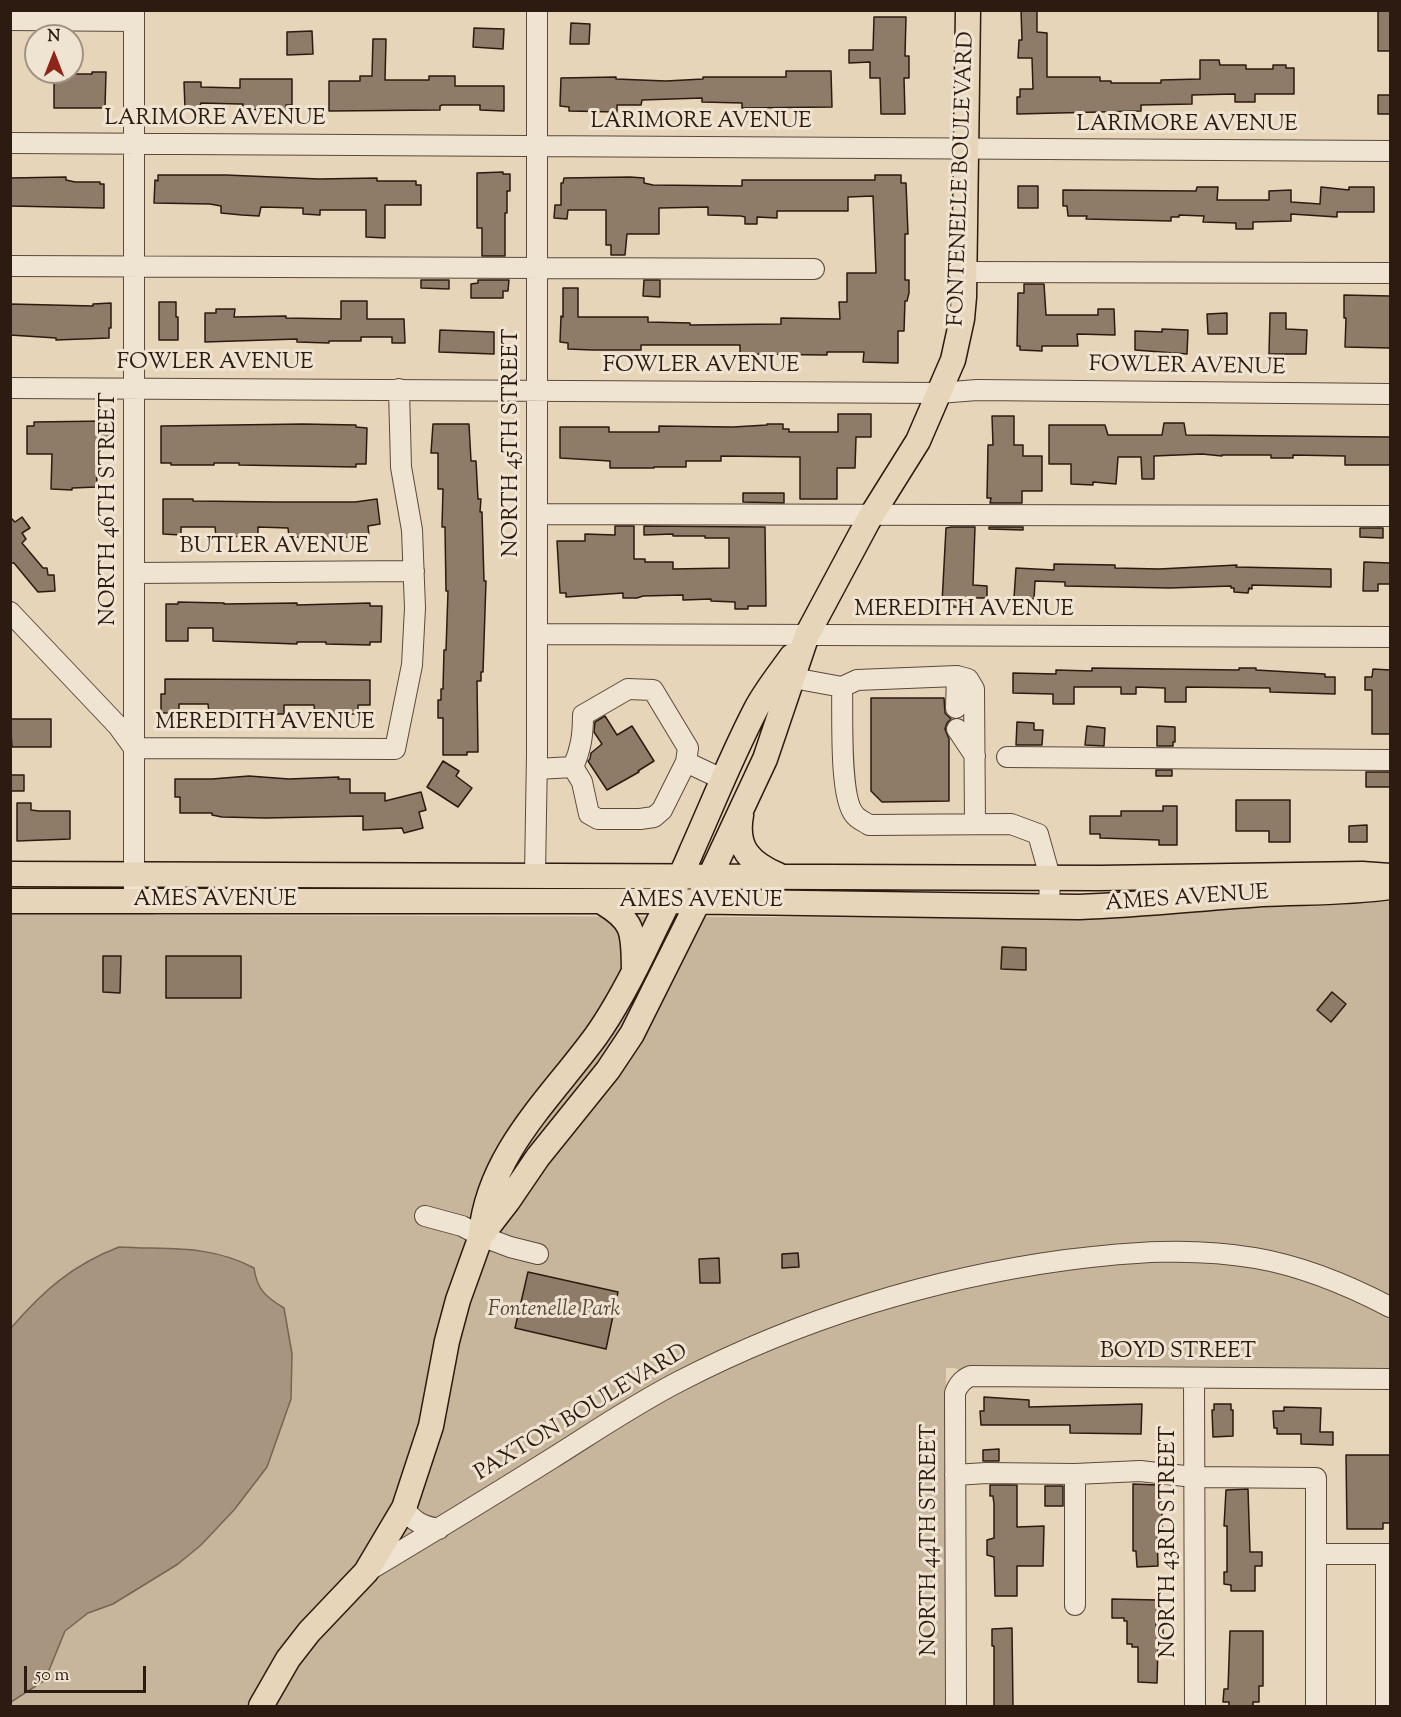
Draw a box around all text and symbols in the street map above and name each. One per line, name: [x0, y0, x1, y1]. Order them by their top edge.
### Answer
north arrow: [24, 24, 84, 84]
text: N: [48, 26, 60, 49]
street label: FONTENELLE BOULEVARD: [945, 31, 981, 327]
street label: LARIMORE AVENUE: [104, 107, 326, 133]
street label: LARIMORE AVENUE: [590, 110, 812, 136]
street label: LARIMORE AVENUE: [1076, 113, 1298, 139]
street label: NORTH 45TH STREET: [500, 329, 526, 557]
street label: FOWLER AVENUE: [117, 351, 313, 377]
street label: FOWLER AVENUE: [1089, 353, 1285, 383]
street label: FOWLER AVENUE: [603, 354, 799, 380]
street label: NORTH 46TH STREET: [97, 392, 123, 626]
street label: BUTLER AVENUE: [180, 535, 368, 561]
street label: MEREDITH AVENUE: [854, 598, 1074, 624]
street label: MEREDITH AVENUE: [155, 711, 375, 737]
street label: AMES AVENUE: [1104, 881, 1270, 919]
street label: AMES AVENUE: [133, 888, 297, 914]
street label: AMES AVENUE: [619, 889, 783, 915]
park label: Fontenelle Park: [488, 1298, 620, 1324]
street label: PAXTON BOULEVARD: [471, 1340, 693, 1488]
street label: BOYD STREET: [1100, 1340, 1256, 1366]
street label: NORTH 44TH STREET: [918, 1424, 944, 1656]
street label: NORTH 43RD STREET: [1157, 1426, 1183, 1658]
scale bar: [27, 1654, 148, 1692]
text: 50 m: [35, 1663, 69, 1689]

